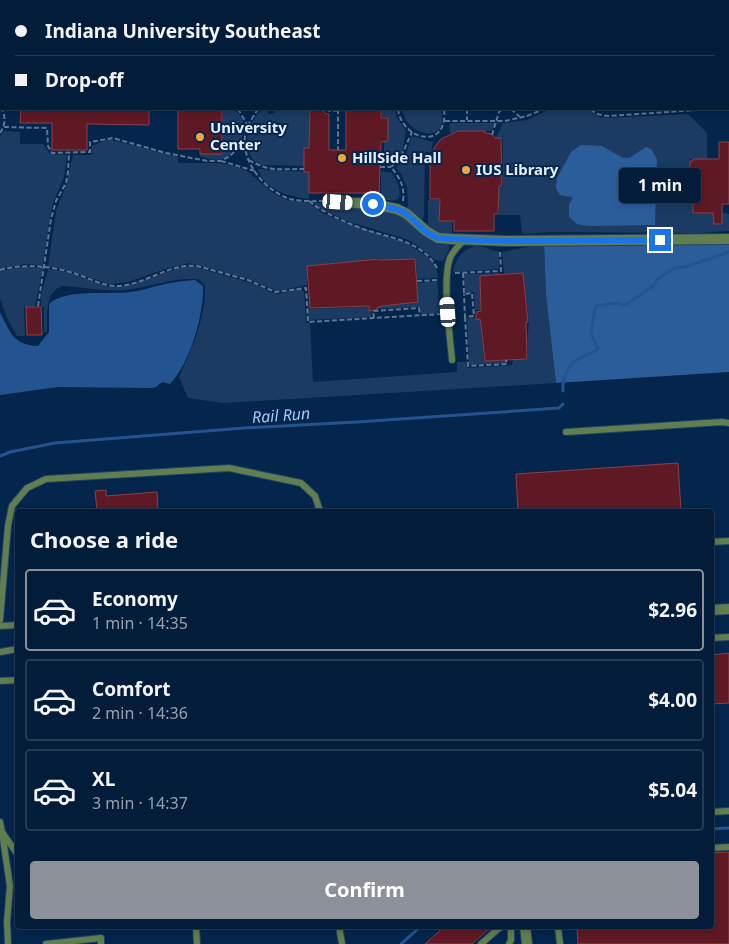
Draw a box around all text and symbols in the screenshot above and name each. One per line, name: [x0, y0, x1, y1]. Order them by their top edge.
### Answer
text: Indiana University Southeast: [45, 18, 321, 44]
text: Drop-off: [45, 67, 124, 93]
place label: University Center: [210, 117, 287, 154]
marker: University Center: [194, 131, 206, 143]
place label: HillSide Hall: [352, 147, 441, 167]
marker: HillSide Hall: [336, 152, 348, 164]
place label: IUS Library: [476, 159, 559, 179]
marker: IUS Library: [460, 164, 472, 176]
callout: 1 min: [619, 168, 701, 202]
text: 1 min: [638, 174, 682, 196]
car: [322, 193, 353, 211]
route start: [362, 193, 384, 215]
route end: [649, 229, 671, 251]
car: [439, 297, 456, 327]
water label: Rail Run: [251, 402, 311, 428]
text: Choose a ride: [30, 524, 178, 554]
text: Economy: [92, 586, 178, 612]
icon: car: [32, 588, 77, 633]
text: $2.96: [648, 597, 697, 623]
text: 1 min · 14:35: [92, 612, 188, 634]
text: Comfort: [92, 676, 171, 702]
icon: car: [32, 678, 77, 723]
text: $4.00: [648, 687, 697, 713]
text: 2 min · 14:36: [92, 702, 188, 724]
text: XL: [92, 766, 115, 792]
icon: car: [32, 768, 77, 813]
text: $5.04: [648, 777, 697, 803]
text: 3 min · 14:37: [92, 792, 188, 814]
button: Confirm: [30, 861, 699, 919]

